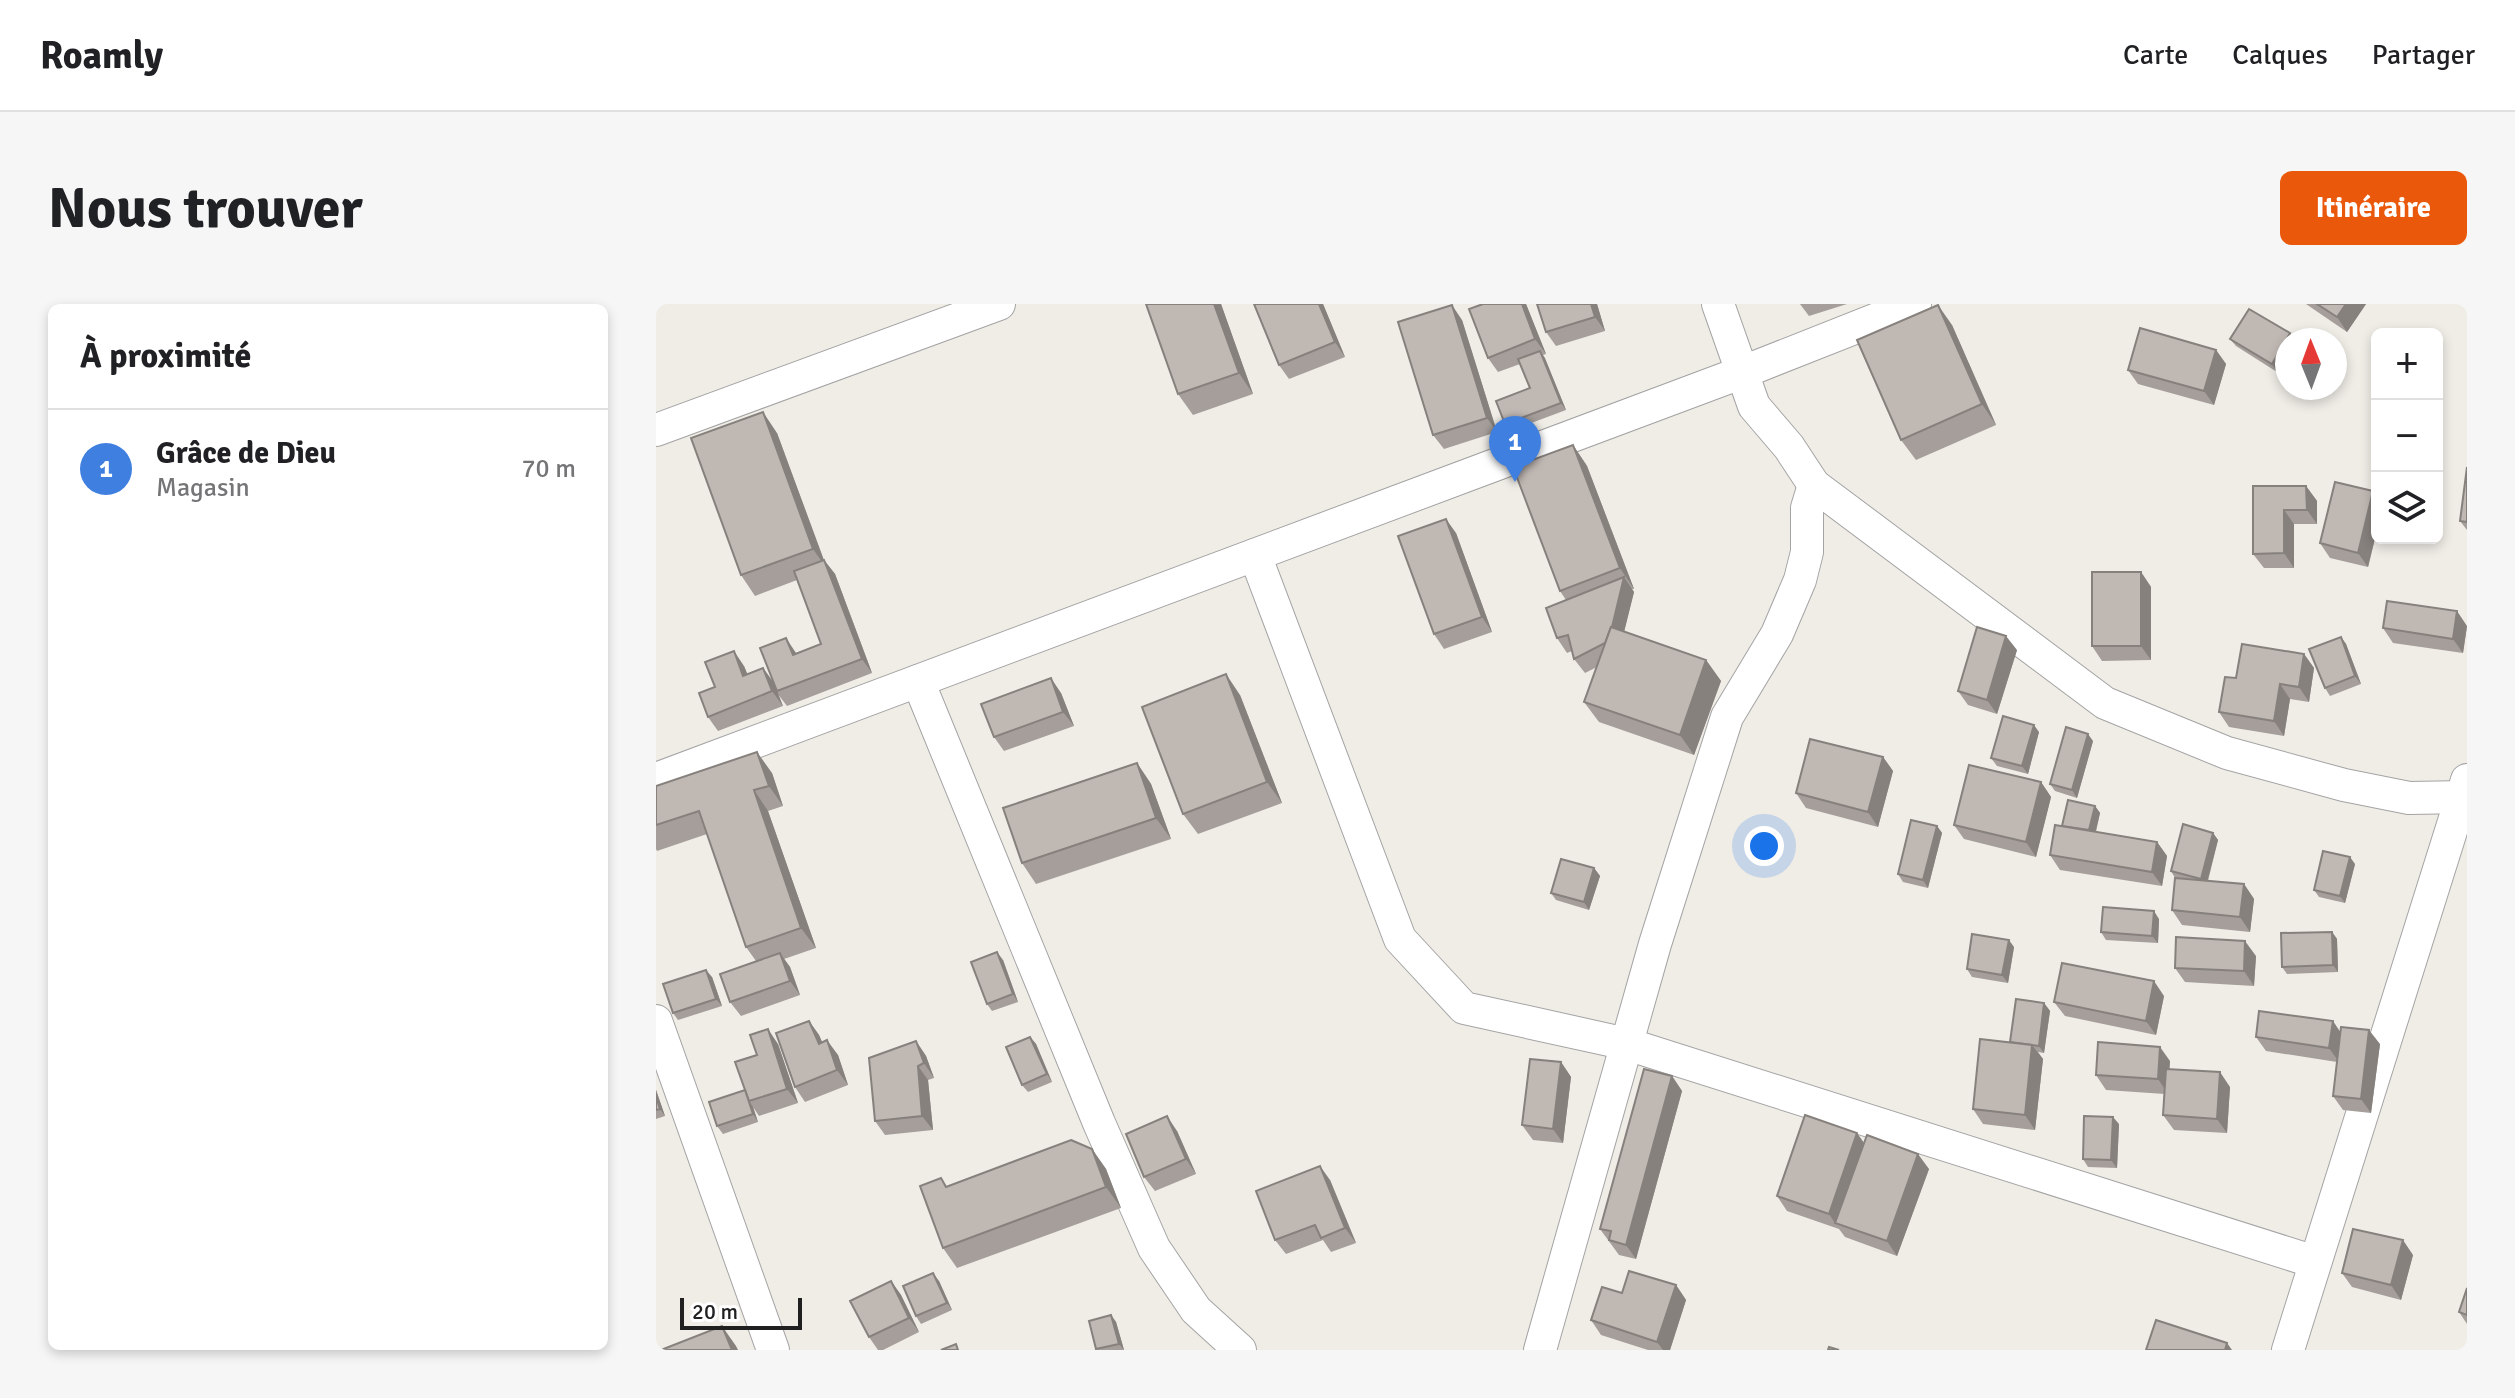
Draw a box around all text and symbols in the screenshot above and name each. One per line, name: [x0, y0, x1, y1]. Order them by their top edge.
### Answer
text: Roamly: [40, 32, 163, 79]
text: Carte: [2123, 38, 2188, 72]
text: Calques: [2232, 38, 2328, 72]
text: Partager: [2372, 38, 2475, 72]
button: Itinéraire: [2280, 171, 2467, 245]
text: Nous trouver: [48, 174, 363, 243]
north arrow: [2275, 328, 2347, 400]
map controls: [2371, 328, 2443, 544]
button: +: [2371, 328, 2443, 400]
text: À proximité: [80, 335, 251, 377]
button: −: [2371, 400, 2443, 472]
pin: 1: [1489, 416, 1541, 482]
text: Grâce de Dieu: [156, 435, 336, 472]
text: 1: [99, 453, 113, 485]
text: 70 m: [521, 453, 576, 485]
text: Magasin: [156, 472, 250, 504]
button: layers: [2371, 472, 2443, 544]
your location: [1744, 826, 1784, 866]
scale bar: [680, 1294, 802, 1330]
text: 20 m: [692, 1298, 738, 1325]

